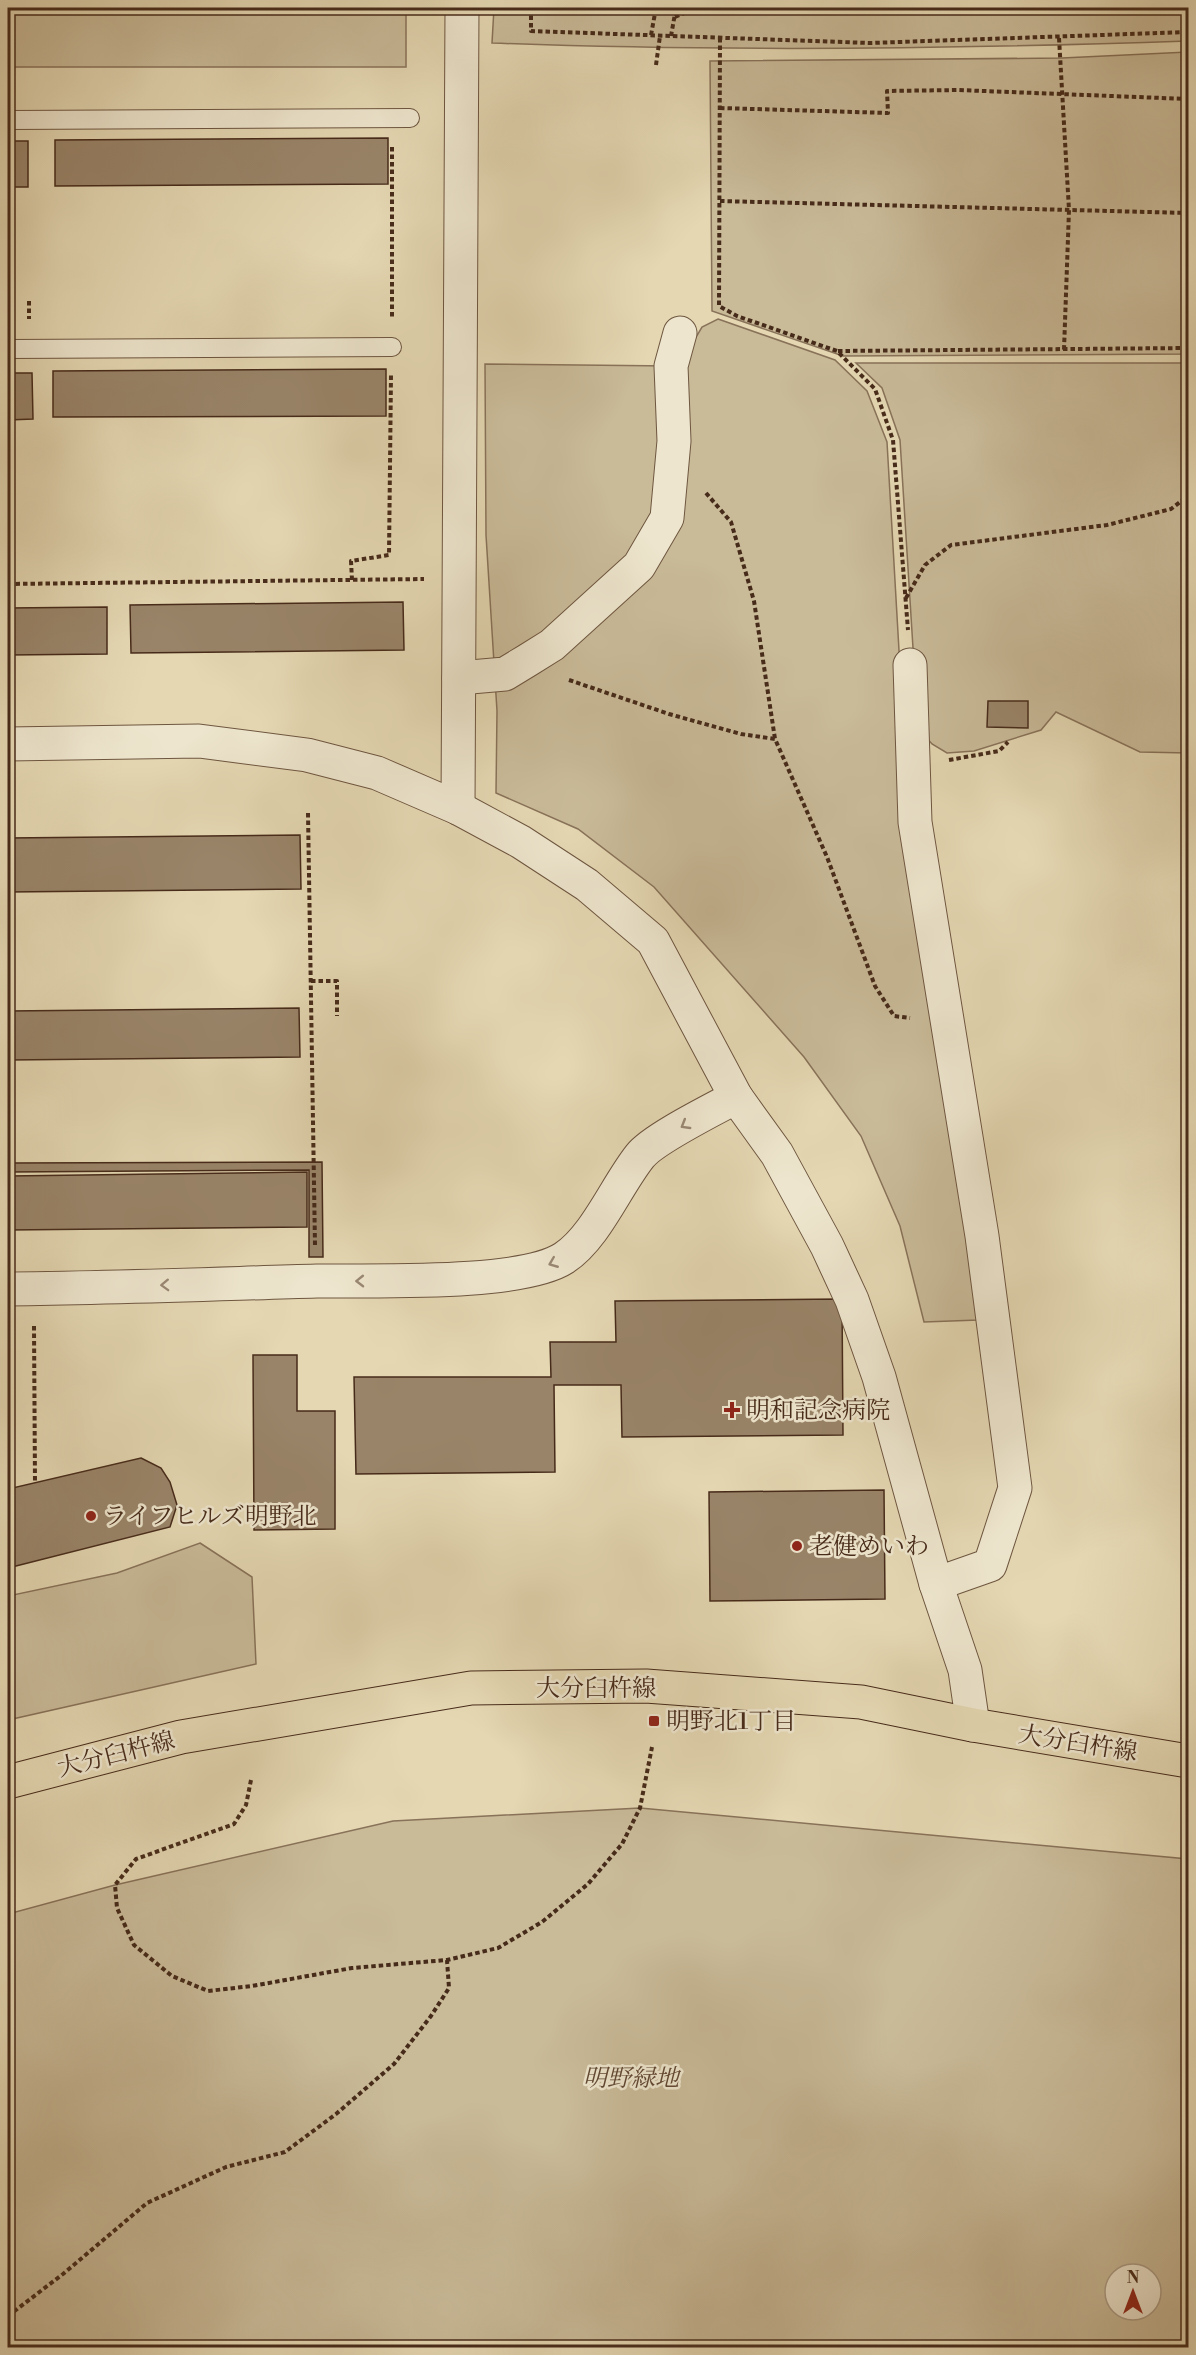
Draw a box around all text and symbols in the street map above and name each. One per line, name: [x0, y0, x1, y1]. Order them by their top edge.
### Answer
one-way arrow: [681, 1118, 691, 1130]
one-way arrow: [548, 1256, 559, 1268]
one-way arrow: [355, 1274, 364, 1287]
one-way arrow: [160, 1279, 169, 1292]
place label: 明和記念病院: [746, 1396, 890, 1426]
marker: 明和記念病院: [723, 1401, 741, 1419]
place label: ライフヒルズ明野北: [103, 1502, 317, 1532]
marker: ライフヒルズ明野北: [84, 1509, 98, 1523]
place label: 老健めいわ: [809, 1532, 929, 1562]
marker: 老健めいわ: [790, 1539, 804, 1553]
street label: 大分臼杵線: [536, 1674, 656, 1704]
place label: 明野北1丁目: [666, 1707, 796, 1737]
marker: 明野北1丁目: [647, 1714, 661, 1728]
street label: 大分臼杵線: [1016, 1720, 1139, 1768]
street label: 大分臼杵線: [54, 1726, 178, 1784]
park label: 明野緑地: [583, 2064, 682, 2094]
north arrow: [1103, 2262, 1163, 2322]
text: N: [1127, 2268, 1140, 2288]

